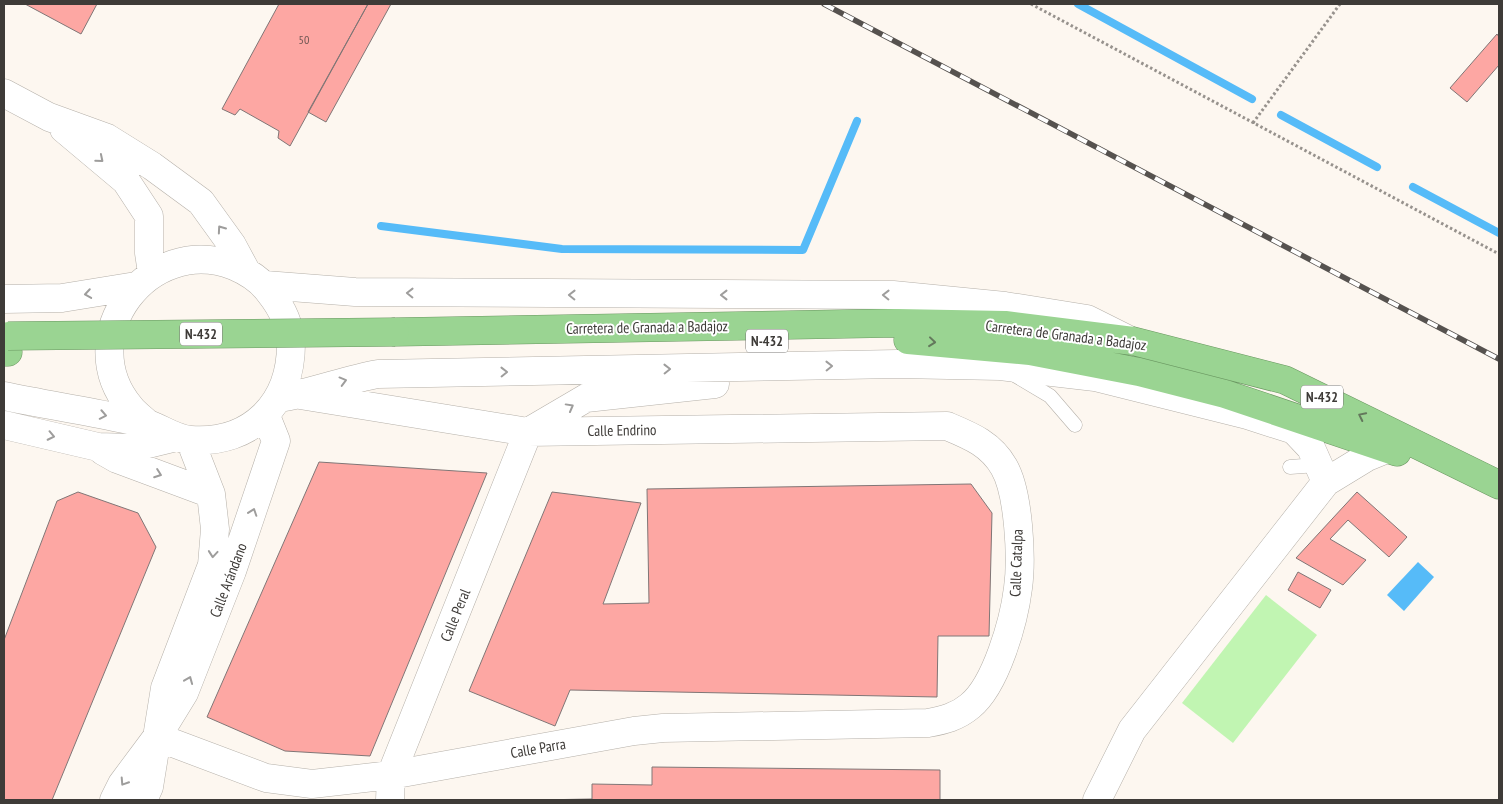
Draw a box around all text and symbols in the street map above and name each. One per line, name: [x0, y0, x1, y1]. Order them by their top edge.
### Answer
house number: 50: [299, 32, 309, 47]
one-way arrow: [94, 153, 103, 162]
one-way arrow: [218, 226, 227, 235]
one-way arrow: [84, 288, 92, 298]
one-way arrow: [405, 288, 413, 298]
one-way arrow: [568, 290, 576, 300]
one-way arrow: [720, 290, 728, 300]
one-way arrow: [882, 290, 890, 300]
street label: Carretera de Granada a Badajoz: [566, 316, 728, 338]
street label: Carretera de Granada a Badajoz: [985, 316, 1147, 354]
road number: N-432: [180, 322, 222, 346]
road number: N-432: [746, 330, 788, 352]
one-way arrow: [928, 336, 936, 347]
one-way arrow: [826, 361, 834, 371]
one-way arrow: [664, 364, 671, 374]
one-way arrow: [501, 367, 509, 377]
one-way arrow: [338, 376, 347, 387]
road number: N-432: [1301, 386, 1343, 408]
one-way arrow: [565, 403, 574, 413]
one-way arrow: [99, 409, 108, 419]
one-way arrow: [1358, 413, 1367, 423]
street label: Calle Endrino: [587, 420, 657, 440]
one-way arrow: [47, 430, 56, 441]
one-way arrow: [153, 468, 161, 478]
one-way arrow: [247, 508, 257, 516]
street label: Calle Catalpa: [1005, 529, 1027, 597]
street label: Calle Arándano: [205, 540, 251, 620]
one-way arrow: [208, 551, 219, 559]
street label: Calle Peral: [436, 585, 474, 644]
one-way arrow: [183, 676, 193, 685]
street label: Calle Parra: [509, 734, 567, 762]
one-way arrow: [121, 777, 130, 786]

